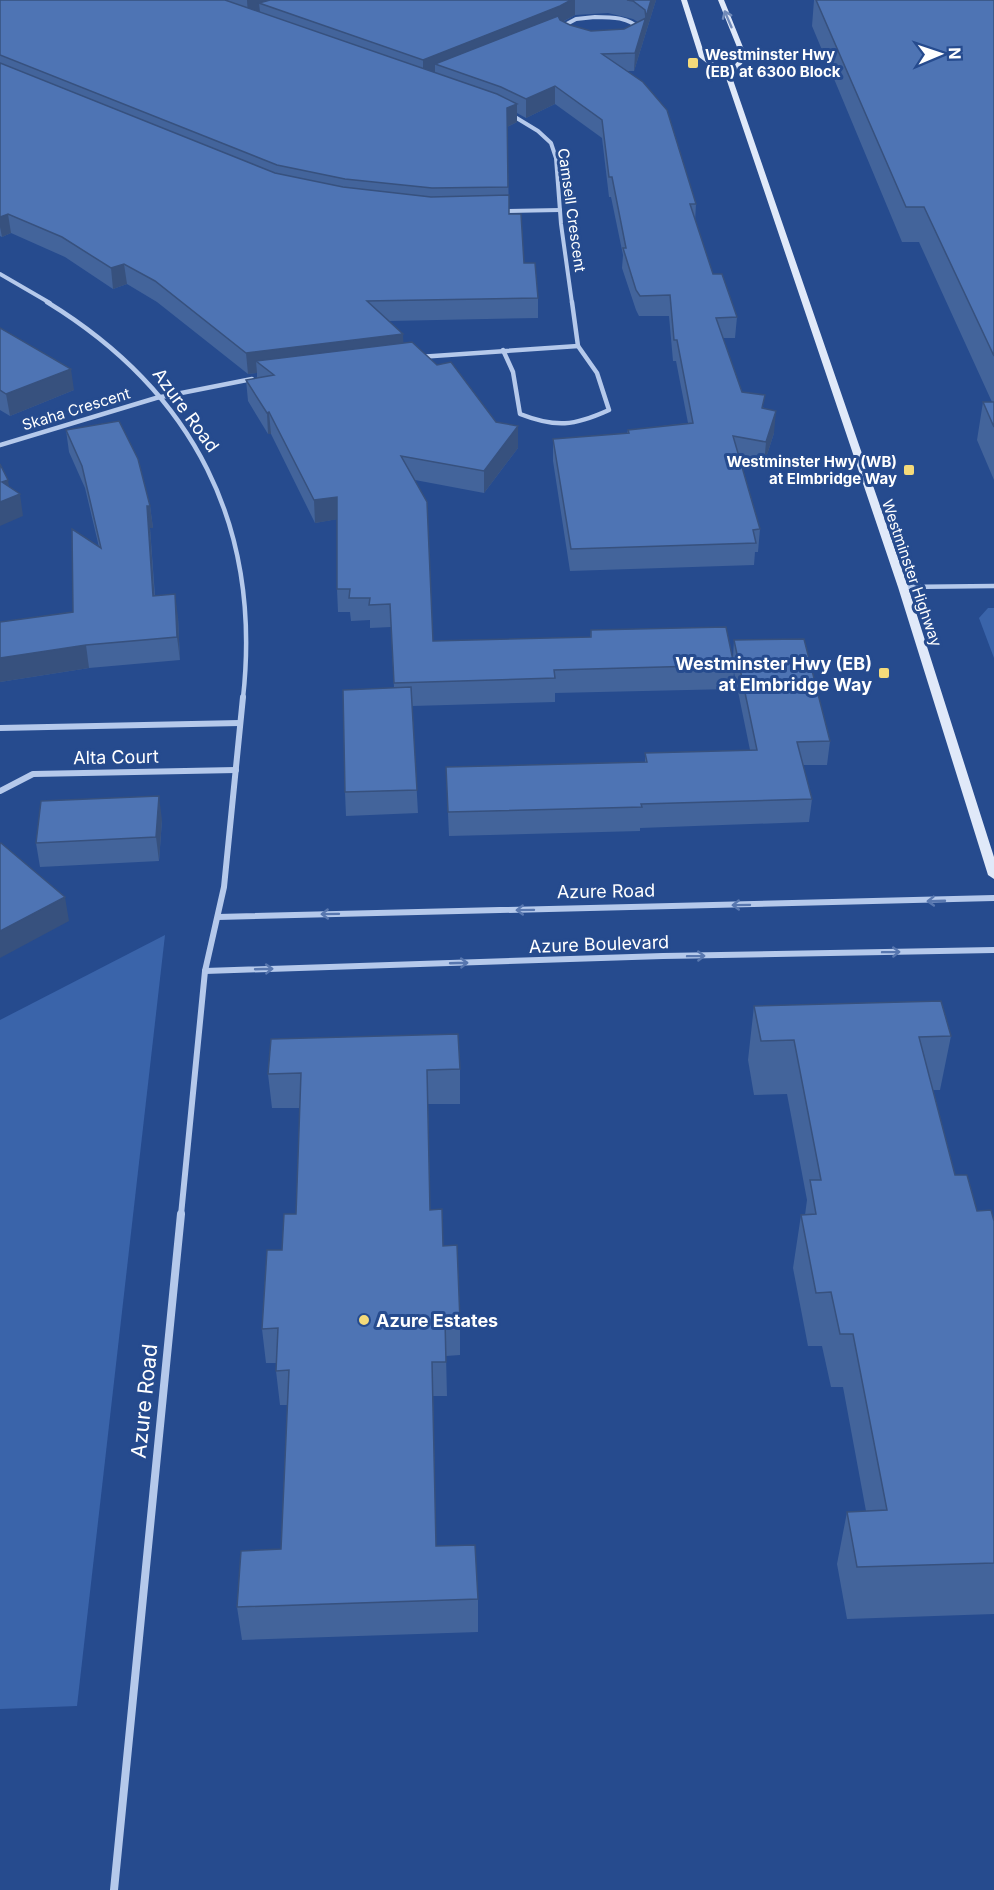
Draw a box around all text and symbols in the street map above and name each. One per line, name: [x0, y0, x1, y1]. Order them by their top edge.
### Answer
one-way arrow: [722, 10, 733, 28]
north arrow: [910, 24, 970, 84]
place label: Westminster Hwy (EB) at 6300 Block: [705, 45, 841, 81]
text: N: [945, 47, 965, 60]
marker: Westminster Hwy (EB) at 6300 Block: [686, 56, 700, 70]
street label: Camsell Crescent: [554, 147, 590, 273]
street label: Azure Road: [149, 364, 223, 456]
street label: Skaha Crescent: [20, 384, 132, 434]
place label: Westminster Hwy (WB) at Elmbridge Way: [727, 452, 897, 488]
marker: Westminster Hwy (WB) at Elmbridge Way: [902, 463, 916, 477]
street label: Westminster Highway: [878, 497, 946, 650]
place label: Westminster Hwy (EB) at Elmbridge Way: [675, 653, 872, 695]
marker: Westminster Hwy (EB) at Elmbridge Way: [877, 666, 891, 680]
street label: Alta Court: [73, 746, 159, 768]
street label: Azure Road: [557, 880, 655, 902]
one-way arrow: [926, 895, 946, 906]
one-way arrow: [731, 899, 751, 911]
one-way arrow: [515, 904, 535, 916]
one-way arrow: [320, 908, 340, 920]
street label: Azure Boulevard: [528, 931, 670, 957]
one-way arrow: [880, 946, 900, 958]
one-way arrow: [685, 950, 705, 962]
one-way arrow: [448, 957, 468, 969]
one-way arrow: [253, 964, 273, 975]
place label: Azure Estates: [376, 1310, 498, 1331]
marker: Azure Estates: [357, 1313, 371, 1327]
street label: Azure Road: [126, 1343, 162, 1459]

